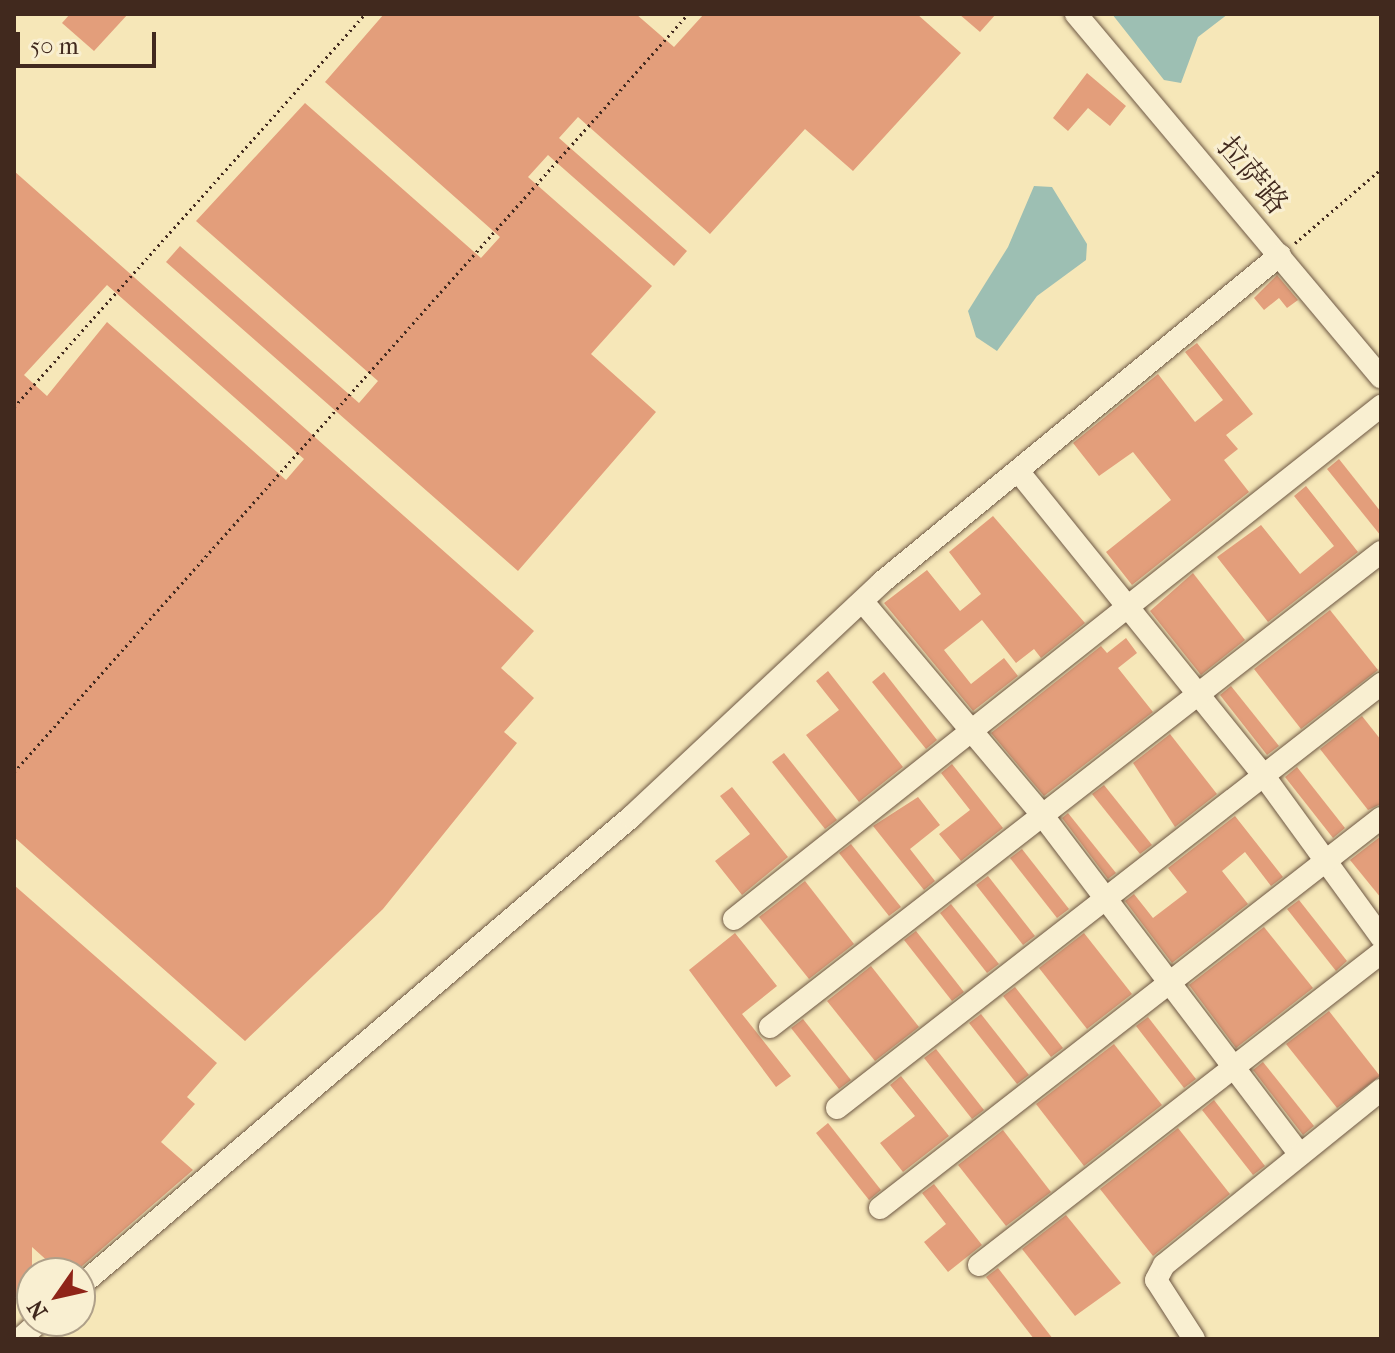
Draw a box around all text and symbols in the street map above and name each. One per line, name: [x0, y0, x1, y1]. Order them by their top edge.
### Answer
scale bar: [20, 16, 160, 66]
text: 50 m: [30, 32, 79, 60]
street label: 拉萨路: [1209, 130, 1295, 222]
north arrow: [16, 1257, 96, 1337]
text: N: [22, 1295, 53, 1324]

